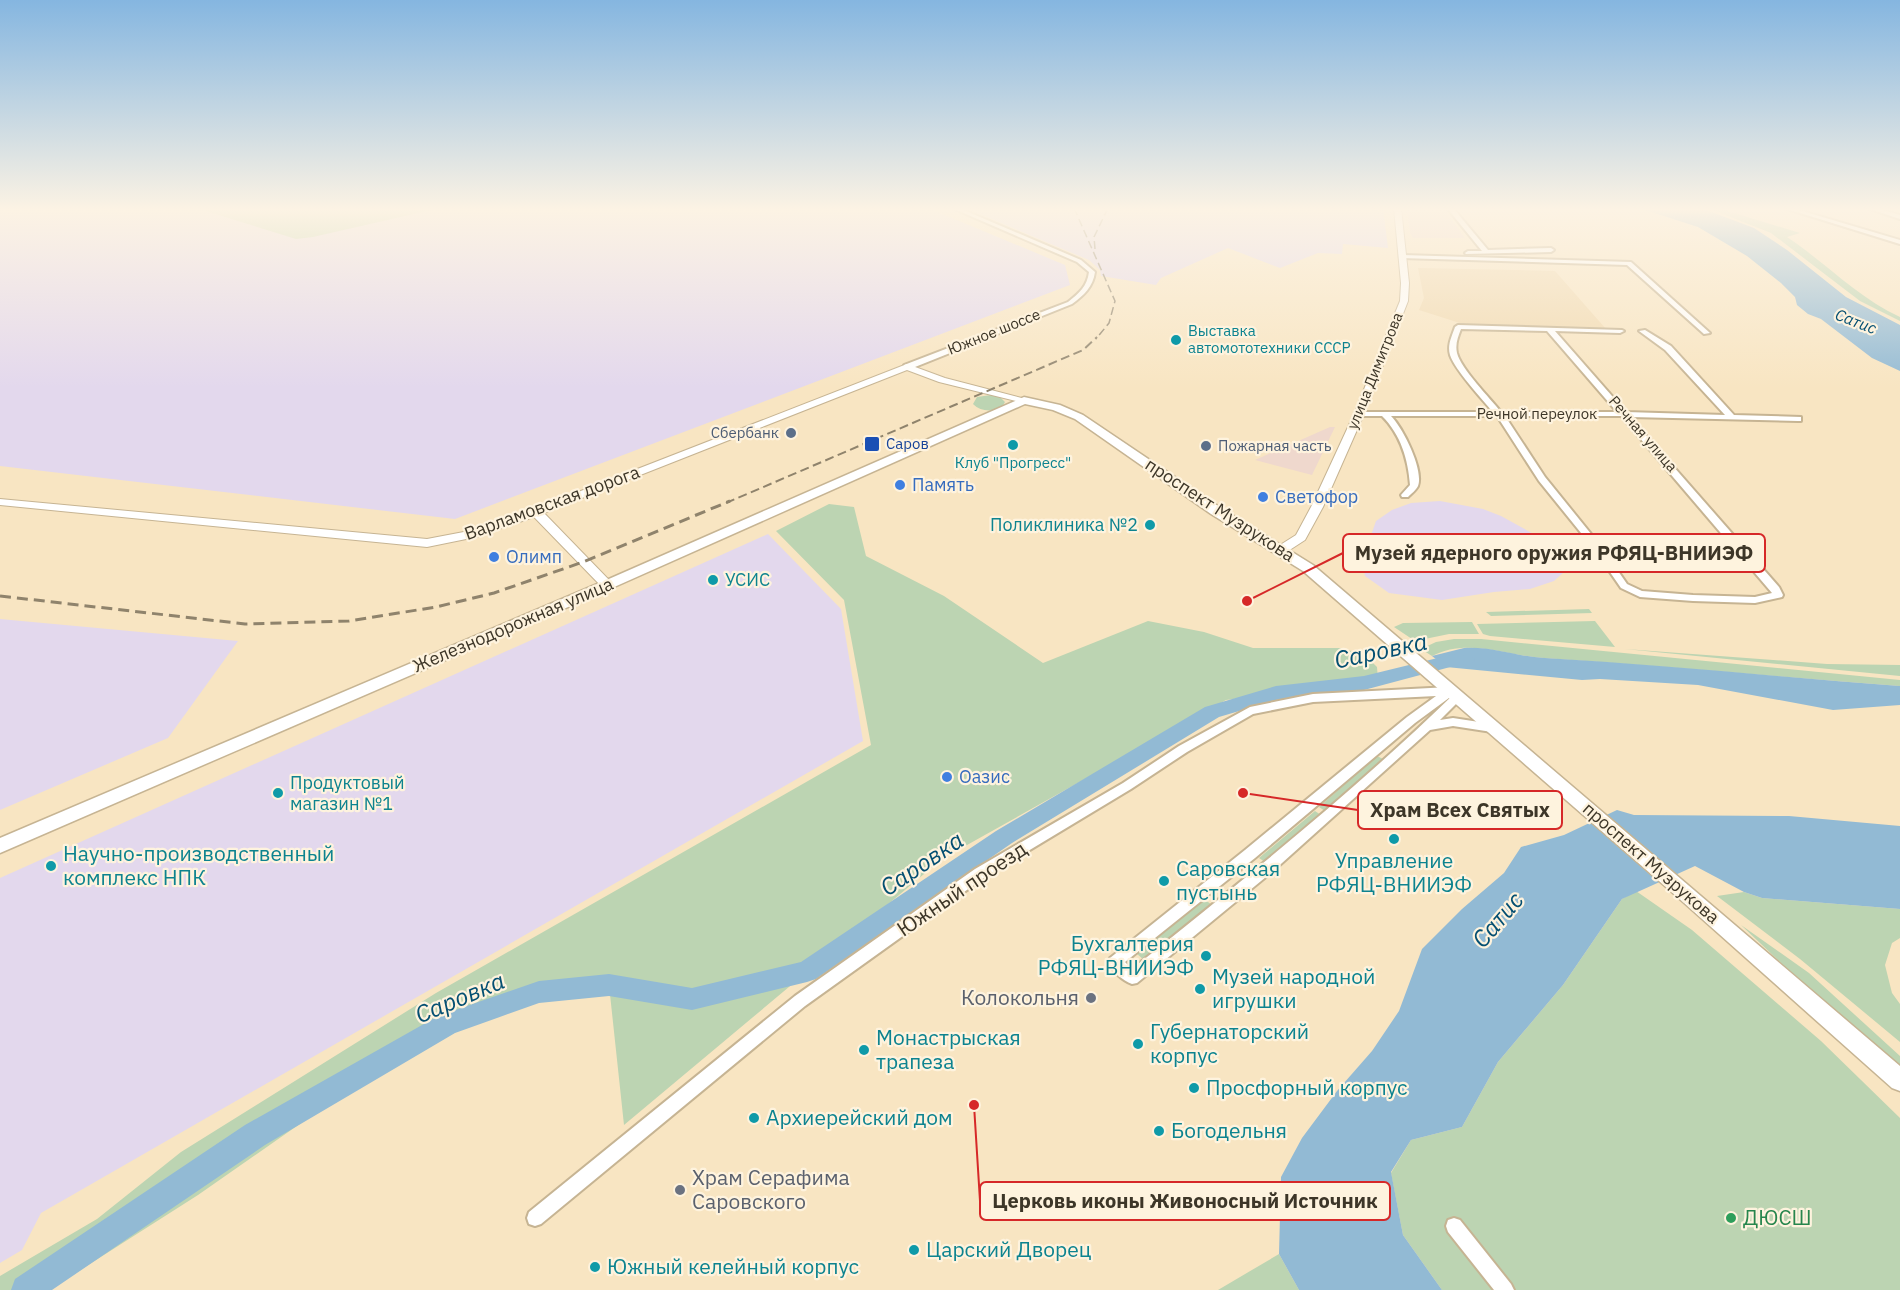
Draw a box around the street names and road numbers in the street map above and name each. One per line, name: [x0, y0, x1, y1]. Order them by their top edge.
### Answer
street label: Южное шоссе: [945, 304, 1043, 359]
street label: улица Димитрова: [1342, 310, 1407, 432]
street label: Речная улица: [1605, 392, 1682, 476]
street label: Речной переулок: [1477, 404, 1597, 423]
street label: проспект Музрукова: [1141, 453, 1300, 567]
street label: Варламовская дорога: [461, 460, 643, 545]
street label: Железнодорожная улица: [409, 572, 617, 677]
street label: проспект Музрукова: [1578, 797, 1725, 929]
street label: Южный проезд: [891, 834, 1032, 942]

